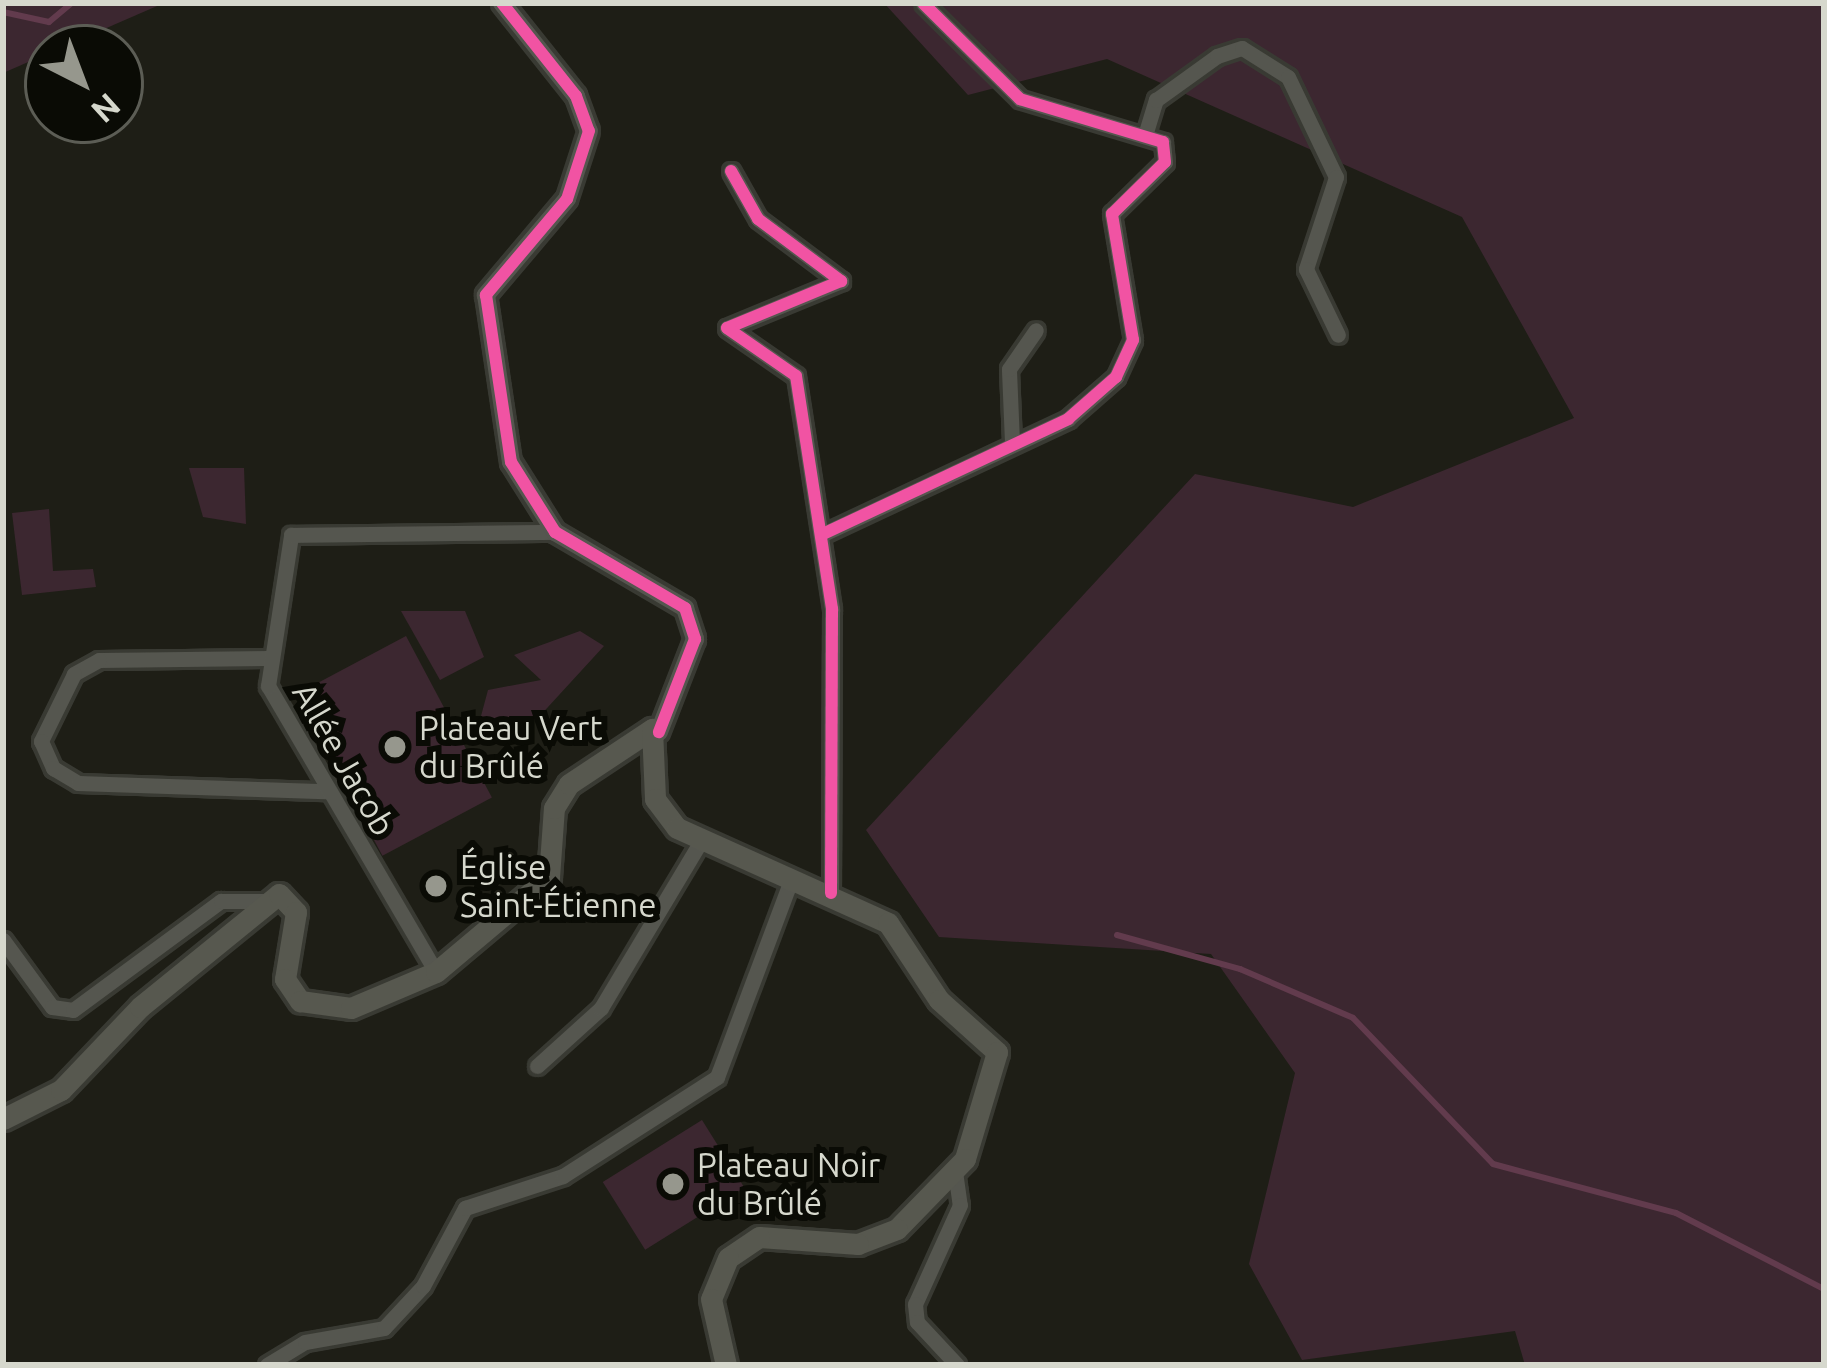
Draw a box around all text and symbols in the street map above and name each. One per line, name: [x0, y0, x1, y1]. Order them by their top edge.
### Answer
north arrow: [24, 24, 144, 144]
text: N: [85, 87, 128, 131]
street label: Allée Jacob: [284, 676, 404, 842]
place label: Plateau Vert du Brûlé: [419, 708, 602, 786]
marker: Plateau Vert du Brûlé: [382, 734, 408, 760]
place label: Église Saint-Étienne: [460, 847, 656, 925]
marker: Église Saint-Étienne: [423, 873, 449, 899]
place label: Plateau Noir du Brûlé: [697, 1145, 880, 1223]
marker: Plateau Noir du Brûlé: [660, 1171, 686, 1197]

